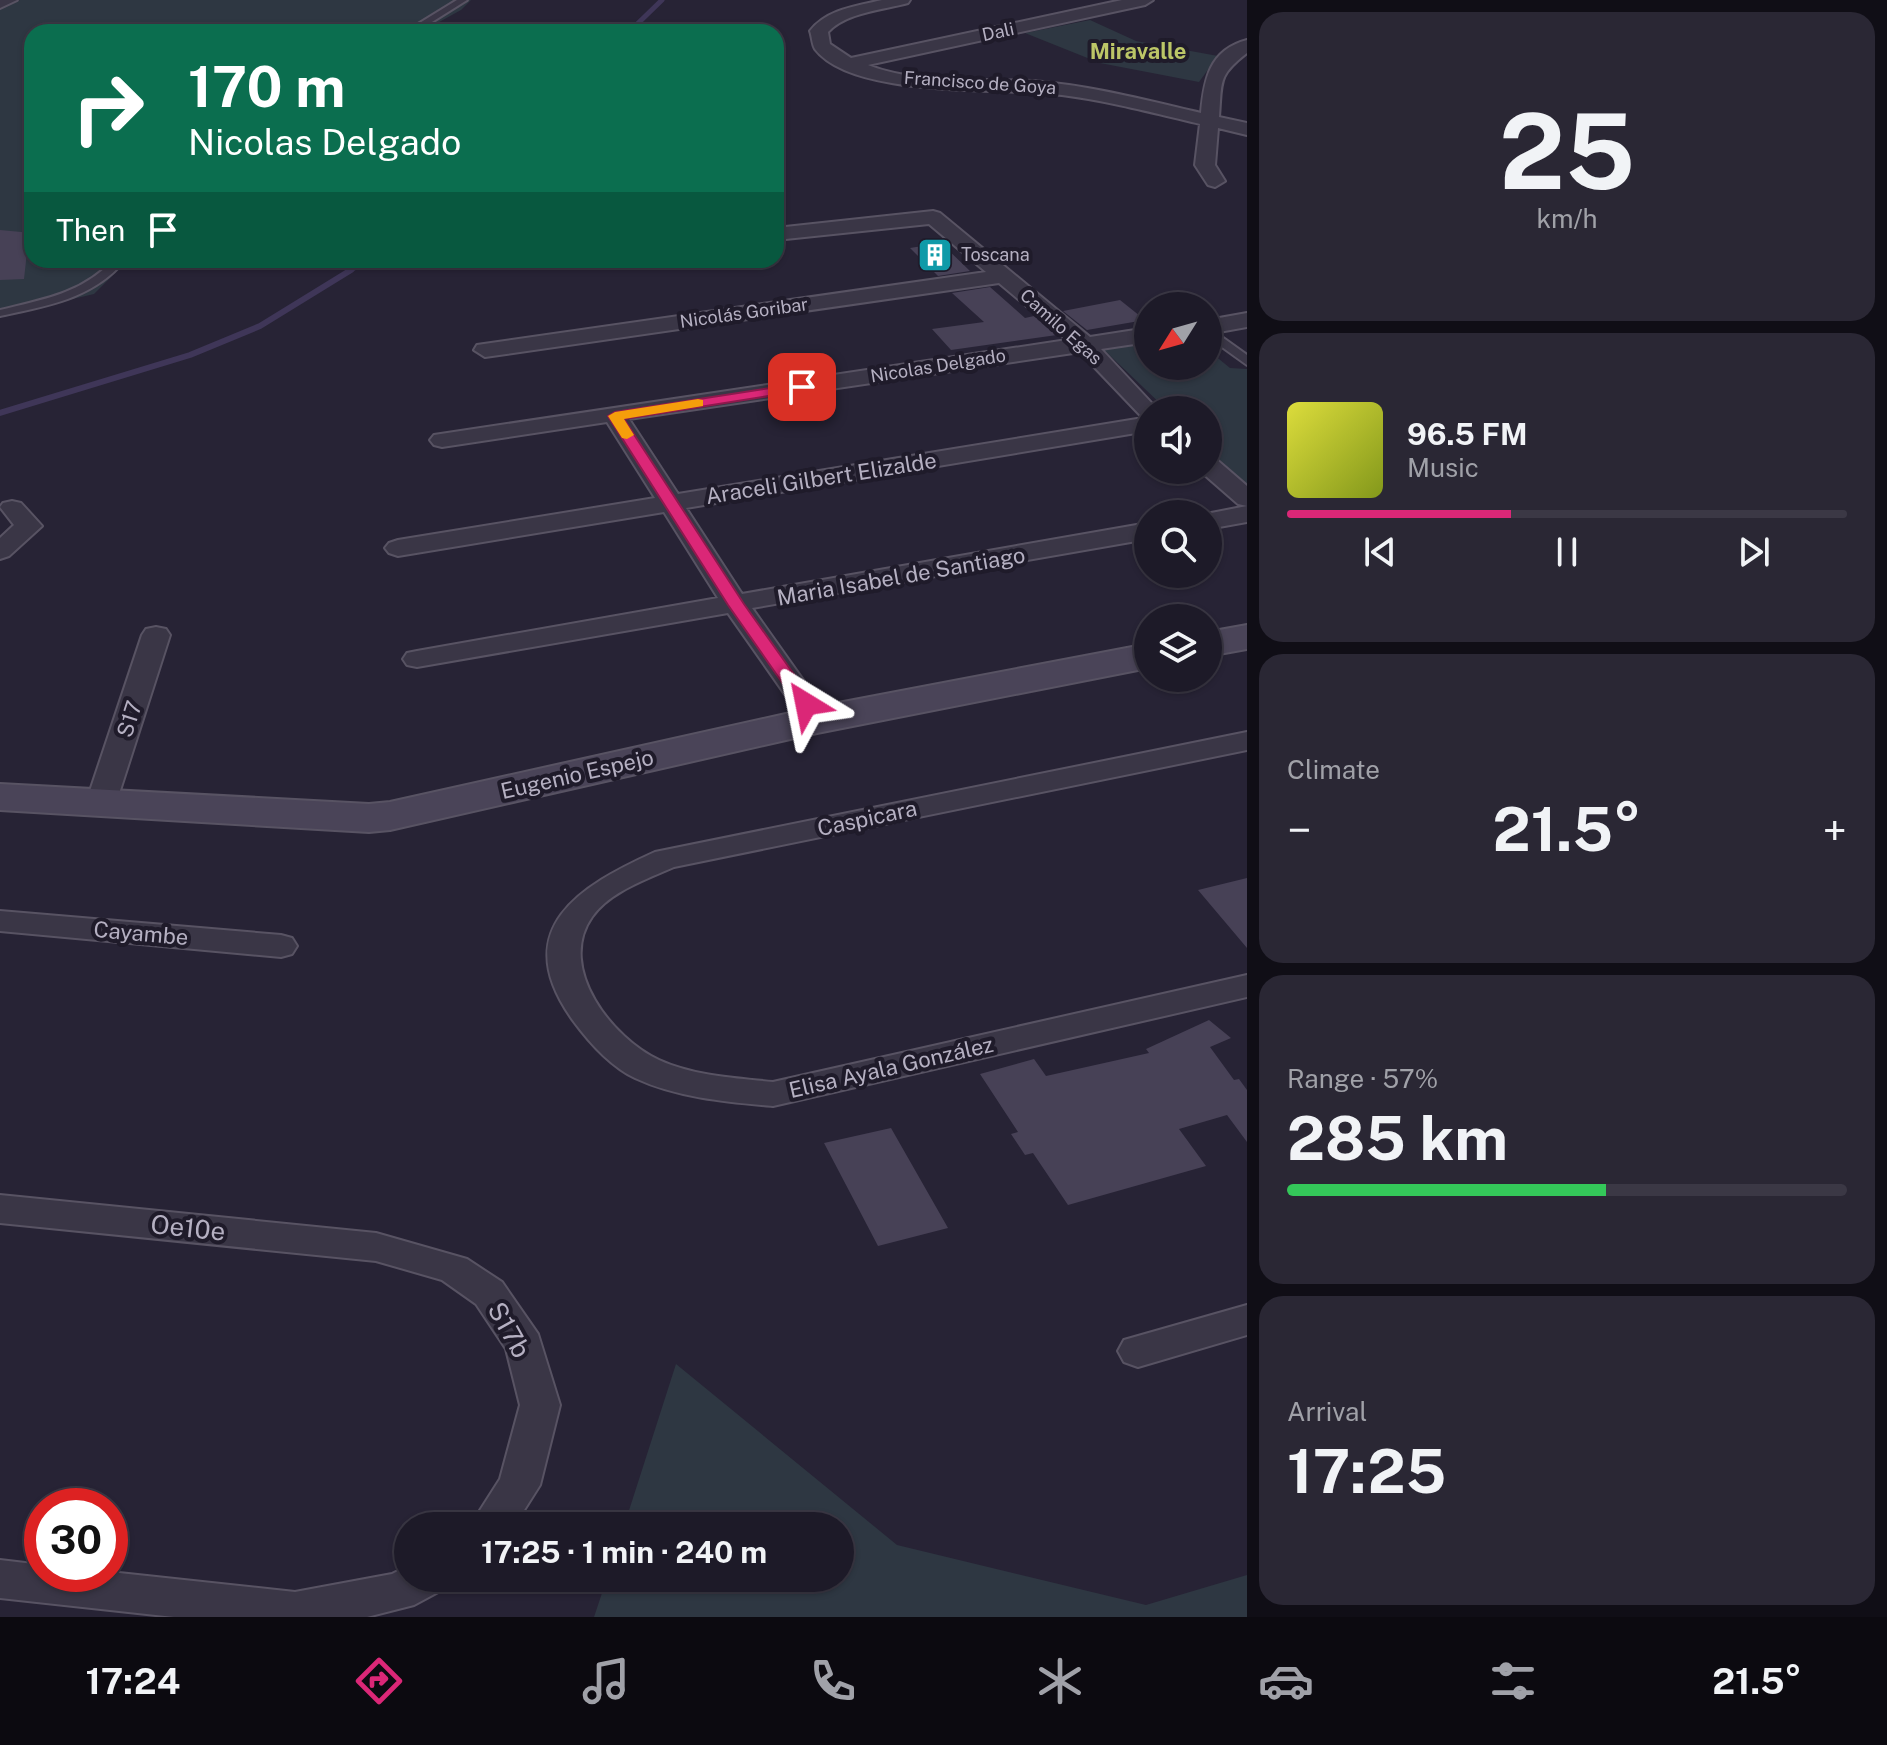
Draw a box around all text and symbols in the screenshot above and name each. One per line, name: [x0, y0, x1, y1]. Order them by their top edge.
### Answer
street label: Dali: [980, 18, 1016, 45]
district label: Miravalle: [1090, 38, 1186, 64]
text: 170 m: [188, 54, 345, 120]
icon: right: [56, 56, 160, 160]
street label: Francisco de Goya: [903, 67, 1057, 98]
text: 25: [1499, 90, 1635, 212]
text: Nicolas Delgado: [188, 121, 461, 163]
text: km/h: [1536, 203, 1598, 234]
icon: arrive: [141, 208, 185, 252]
text: Then: [56, 212, 125, 248]
building icon: Toscana: [916, 236, 954, 274]
place label: Toscana: [961, 244, 1030, 265]
street label: Camilo Egas: [1016, 284, 1106, 369]
north arrow: [1134, 292, 1222, 380]
map controls: [1134, 292, 1222, 692]
street label: Nicolás Goribar: [679, 293, 809, 332]
street label: Nicolas Delgado: [869, 344, 1007, 387]
pin: [768, 353, 836, 421]
icon: arrive: [780, 365, 824, 409]
button: sound: [1134, 396, 1222, 484]
text: 96.5 FM: [1407, 416, 1528, 452]
street label: Araceli Gilbert Elizalde: [704, 447, 938, 509]
text: Music: [1407, 452, 1479, 483]
button: search: [1134, 500, 1222, 588]
icon: previous: [1358, 530, 1402, 574]
icon: pause: [1545, 530, 1589, 574]
icon: next: [1732, 530, 1776, 574]
street label: Maria Isabel de Santiago: [775, 541, 1027, 611]
button: layers: [1134, 604, 1222, 692]
position arrow: [764, 662, 848, 746]
street label: S17: [111, 697, 147, 741]
street label: Eugenio Espejo: [498, 744, 656, 804]
text: Climate: [1287, 754, 1380, 785]
text: 21.5°: [1493, 794, 1641, 865]
street label: Caspicara: [815, 795, 919, 841]
text: −: [1287, 804, 1311, 856]
text: +: [1823, 804, 1847, 856]
street label: Cayambe: [93, 916, 189, 950]
street label: Elisa Ayala González: [786, 1031, 996, 1103]
text: Range · 57%: [1287, 1063, 1438, 1094]
text: 285 km: [1287, 1103, 1508, 1174]
street label: Oe10e: [149, 1208, 227, 1247]
street label: S17b: [482, 1296, 537, 1363]
text: Arrival: [1287, 1396, 1367, 1427]
text: 17:25: [1287, 1436, 1446, 1507]
speed limit sign: 30: [24, 1488, 128, 1592]
text: 17:25 · 1 min · 240 m: [481, 1534, 767, 1570]
icon: directions: [351, 1653, 407, 1709]
icon: music: [578, 1653, 634, 1709]
icon: phone: [805, 1653, 861, 1709]
icon: climate: [1032, 1653, 1088, 1709]
icon: car: [1258, 1653, 1314, 1709]
icon: filters: [1485, 1653, 1541, 1709]
text: 17:24: [85, 1660, 180, 1702]
text: 21.5°: [1712, 1660, 1802, 1702]

